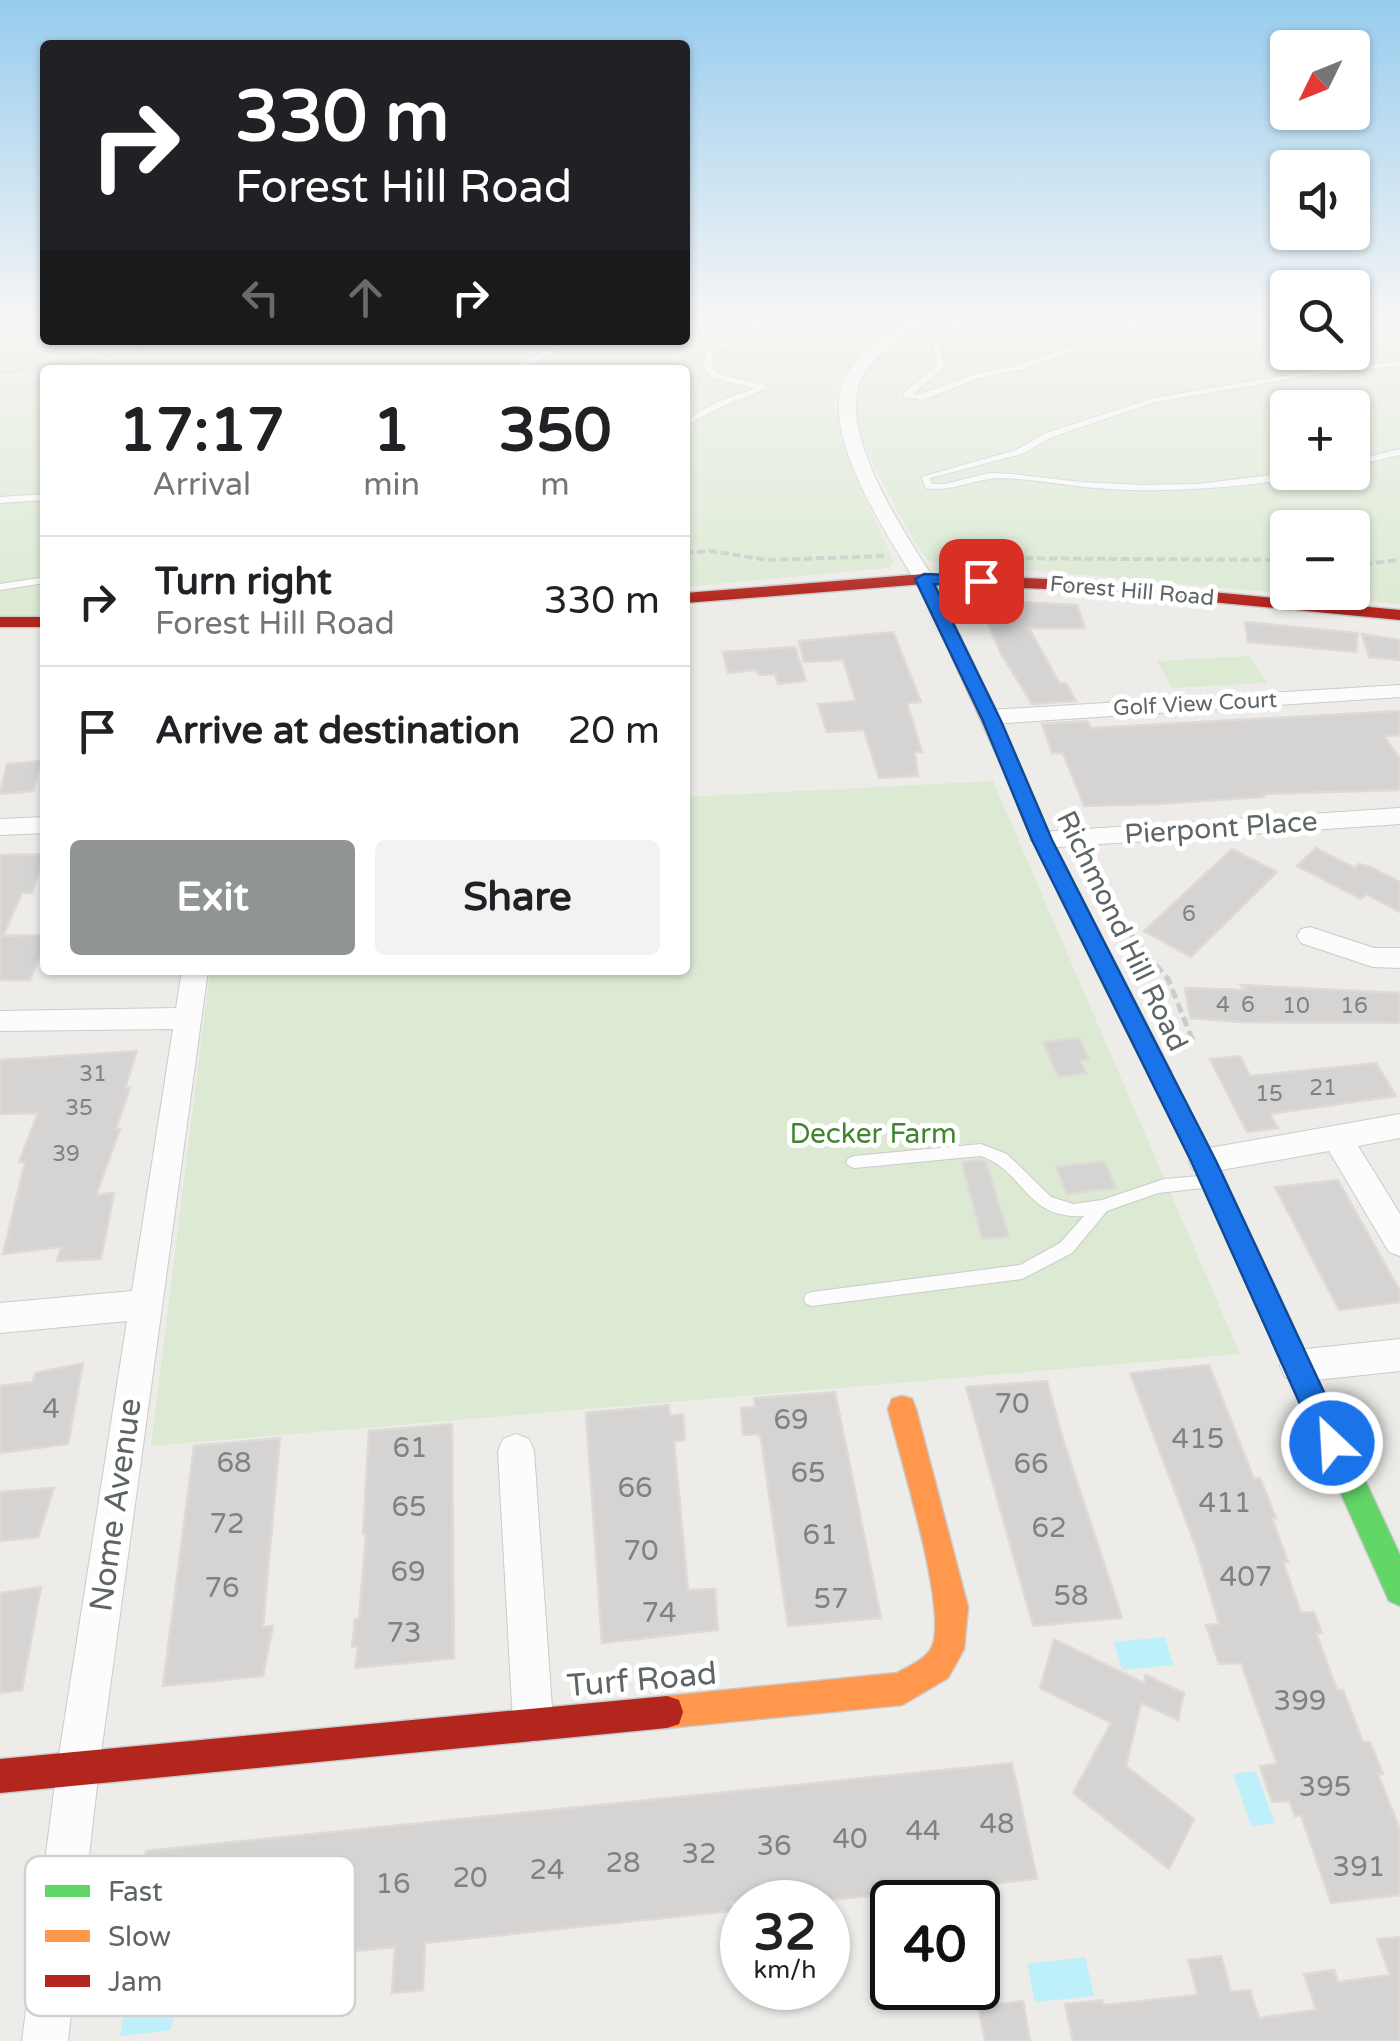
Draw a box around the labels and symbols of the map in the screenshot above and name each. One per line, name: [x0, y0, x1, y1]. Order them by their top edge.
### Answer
north arrow: [1270, 30, 1370, 130]
pin: [939, 539, 1024, 624]
street label: Forest Hill Road: [1049, 571, 1215, 611]
street label: Golf View Court: [1112, 687, 1278, 721]
street label: Pierpont Place: [1123, 804, 1319, 852]
street label: Richmond Hill Road: [1049, 805, 1195, 1057]
house number: 6: [1182, 901, 1196, 927]
house number: 4: [1216, 992, 1230, 1018]
house number: 6: [1241, 992, 1255, 1018]
house number: 10: [1282, 993, 1310, 1019]
house number: 16: [1340, 993, 1368, 1019]
house number: 31: [79, 1061, 107, 1087]
house number: 21: [1309, 1075, 1337, 1101]
house number: 15: [1255, 1081, 1283, 1107]
house number: 35: [65, 1095, 93, 1121]
park label: Decker Farm: [789, 1117, 957, 1151]
house number: 39: [52, 1141, 80, 1167]
house number: 70: [994, 1387, 1030, 1421]
position arrow: [1280, 1391, 1384, 1495]
house number: 4: [42, 1392, 60, 1426]
street label: Nome Avenue: [82, 1396, 150, 1614]
house number: 69: [773, 1403, 809, 1437]
house number: 415: [1172, 1422, 1224, 1456]
house number: 61: [392, 1431, 428, 1465]
house number: 68: [216, 1446, 252, 1480]
house number: 66: [1013, 1447, 1049, 1481]
house number: 65: [790, 1456, 826, 1490]
house number: 66: [617, 1471, 653, 1505]
house number: 411: [1199, 1486, 1251, 1520]
house number: 65: [391, 1490, 427, 1524]
house number: 72: [209, 1507, 245, 1541]
house number: 62: [1031, 1511, 1067, 1545]
house number: 61: [802, 1518, 838, 1552]
house number: 70: [623, 1534, 659, 1568]
house number: 69: [390, 1555, 426, 1589]
house number: 407: [1220, 1560, 1272, 1594]
house number: 76: [204, 1571, 240, 1605]
house number: 58: [1053, 1579, 1089, 1613]
house number: 57: [813, 1582, 849, 1616]
house number: 74: [641, 1596, 677, 1630]
house number: 73: [386, 1616, 422, 1650]
street label: Turf Road: [565, 1655, 719, 1705]
house number: 399: [1274, 1684, 1326, 1718]
house number: 395: [1299, 1770, 1351, 1804]
house number: 48: [979, 1807, 1015, 1841]
house number: 44: [905, 1814, 941, 1848]
house number: 40: [832, 1822, 868, 1856]
house number: 36: [756, 1829, 792, 1863]
house number: 32: [681, 1837, 717, 1871]
house number: 28: [605, 1846, 641, 1880]
house number: 391: [1333, 1850, 1385, 1884]
house number: 24: [529, 1853, 565, 1887]
legend: [25, 1856, 355, 2016]
house number: 20: [452, 1861, 488, 1895]
house number: 16: [375, 1867, 411, 1901]
text: Fast: [108, 1875, 163, 1909]
speed limit sign: 40: [870, 1880, 1000, 2010]
text: Slow: [108, 1920, 171, 1954]
text: Jam: [108, 1965, 163, 1999]

